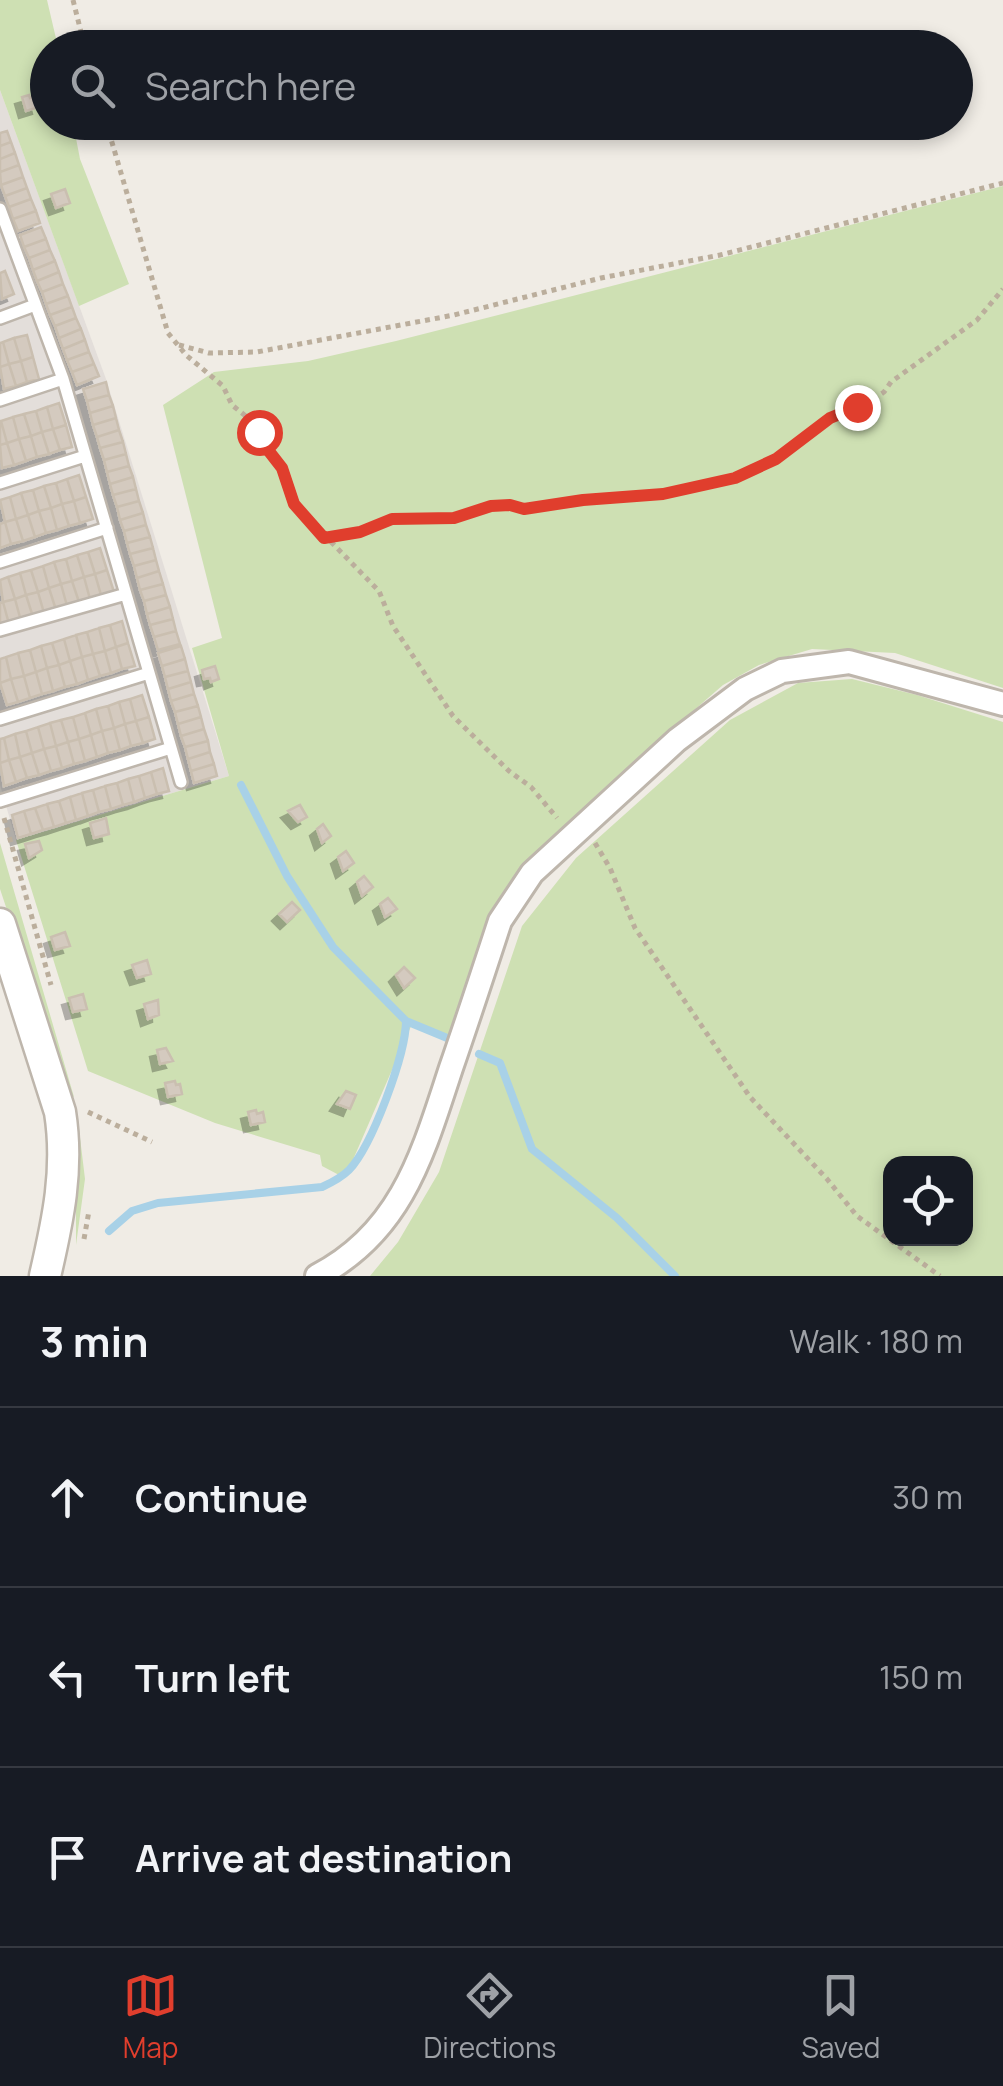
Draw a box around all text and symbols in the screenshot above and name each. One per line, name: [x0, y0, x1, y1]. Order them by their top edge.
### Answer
search box: [30, 30, 973, 140]
icon: search: [65, 58, 120, 113]
text: Search here: [145, 59, 356, 111]
route end: [835, 385, 881, 431]
route start: [237, 410, 283, 456]
map controls: [883, 1156, 973, 1246]
button: locate: [883, 1156, 973, 1246]
text: 3 min: [40, 1312, 149, 1370]
text: Walk · 180 m: [789, 1319, 963, 1363]
icon: ahead: [40, 1470, 95, 1525]
text: Continue: [135, 1471, 308, 1523]
text: 30 m: [892, 1475, 963, 1519]
icon: left: [40, 1650, 95, 1705]
text: Turn left: [135, 1651, 291, 1703]
text: 150 m: [879, 1655, 963, 1699]
icon: arrive: [40, 1830, 95, 1885]
text: Arrive at destination: [135, 1831, 512, 1883]
tab: Map: [123, 1968, 178, 2066]
tab: Directions: [424, 1968, 556, 2066]
tab: Saved: [801, 1968, 880, 2066]

